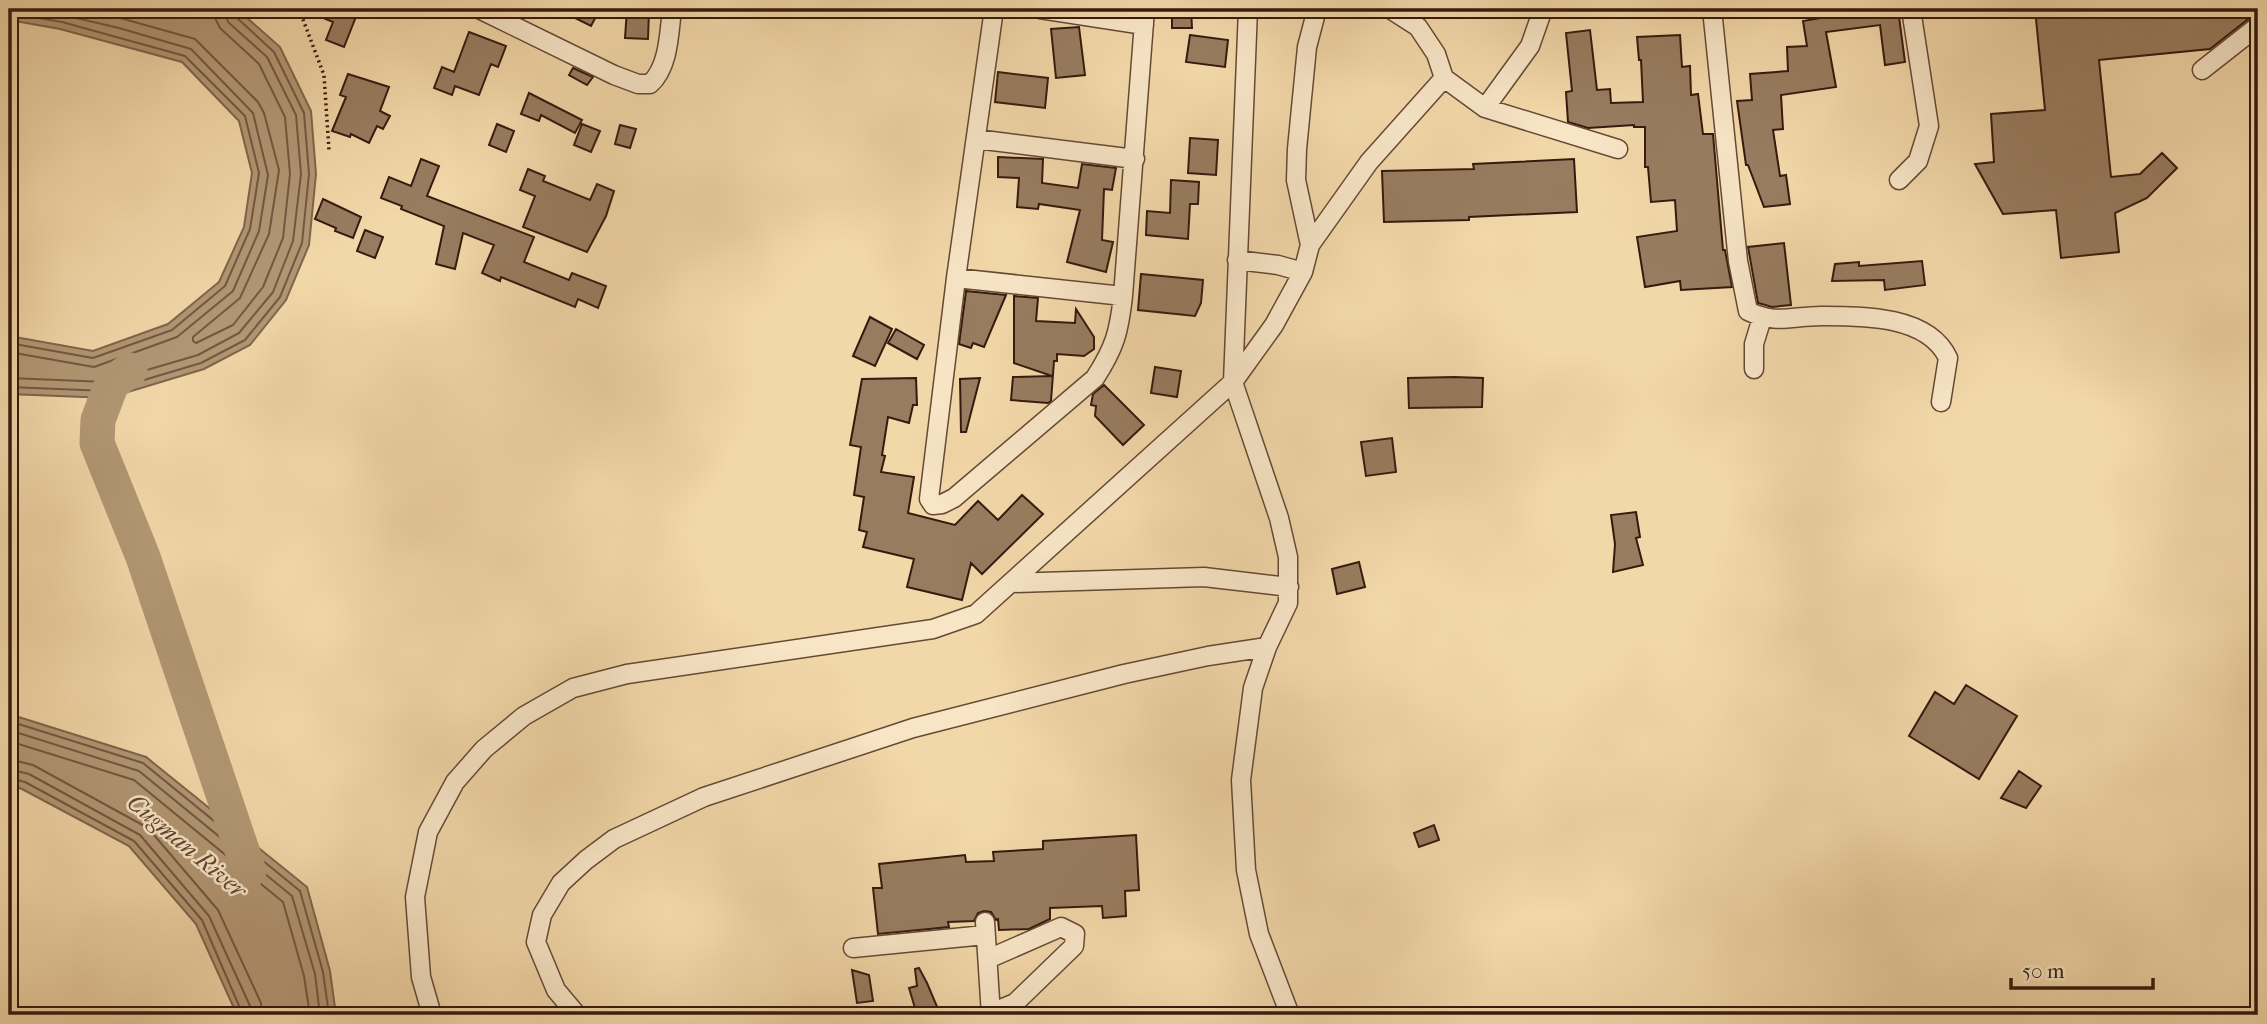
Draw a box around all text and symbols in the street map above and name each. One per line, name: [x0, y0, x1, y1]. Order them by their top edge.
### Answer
water label: Cugman River: [122, 788, 254, 905]
scale bar: [2011, 947, 2153, 991]
text: 50 m: [2022, 959, 2065, 983]

